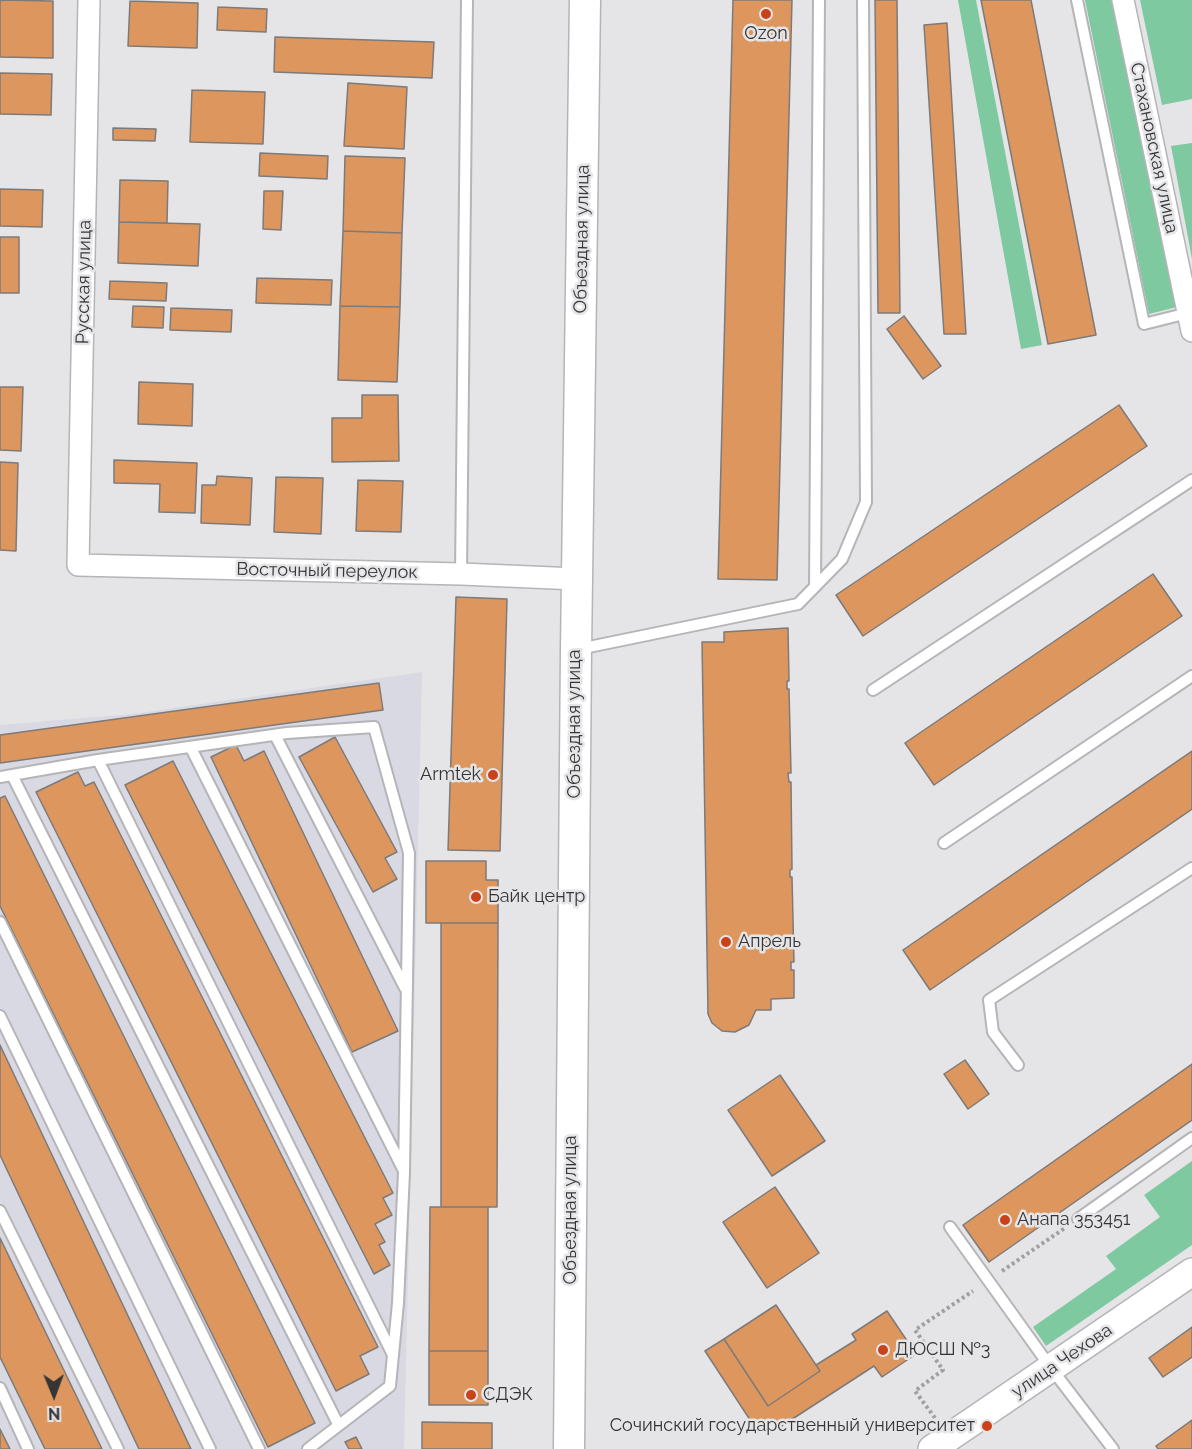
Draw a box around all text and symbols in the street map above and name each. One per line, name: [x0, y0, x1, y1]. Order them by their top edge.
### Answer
marker: Ozon: [759, 7, 773, 21]
place label: Ozon: [744, 23, 788, 45]
street label: Стахановская улица: [1125, 61, 1183, 235]
street label: Объездная улица: [570, 164, 594, 314]
street label: Русская улица: [72, 220, 96, 344]
street label: Восточный переулок: [236, 559, 418, 583]
street label: Объездная улица: [564, 649, 586, 799]
place label: Armtek: [420, 764, 481, 786]
marker: Armtek: [486, 768, 500, 782]
place label: Байк центр: [488, 886, 585, 908]
marker: Байк центр: [469, 890, 483, 904]
place label: Апрель: [738, 931, 801, 953]
marker: Апрель: [719, 935, 733, 949]
street label: Объездная улица: [560, 1135, 582, 1285]
place label: Анапа 353451: [1017, 1209, 1130, 1231]
marker: Анапа 353451: [998, 1213, 1012, 1227]
street label: улица Чехова: [1008, 1319, 1116, 1403]
place label: ДЮСШ №3: [895, 1339, 990, 1361]
marker: ДЮСШ №3: [876, 1343, 890, 1357]
north arrow: [24, 1365, 84, 1425]
place label: СДЭК: [483, 1384, 533, 1406]
marker: СДЭК: [464, 1388, 478, 1402]
text: N: [48, 1404, 61, 1423]
place label: Сочинский государственный университет: [610, 1415, 975, 1437]
marker: Сочинский государственный университет: [980, 1419, 994, 1433]

